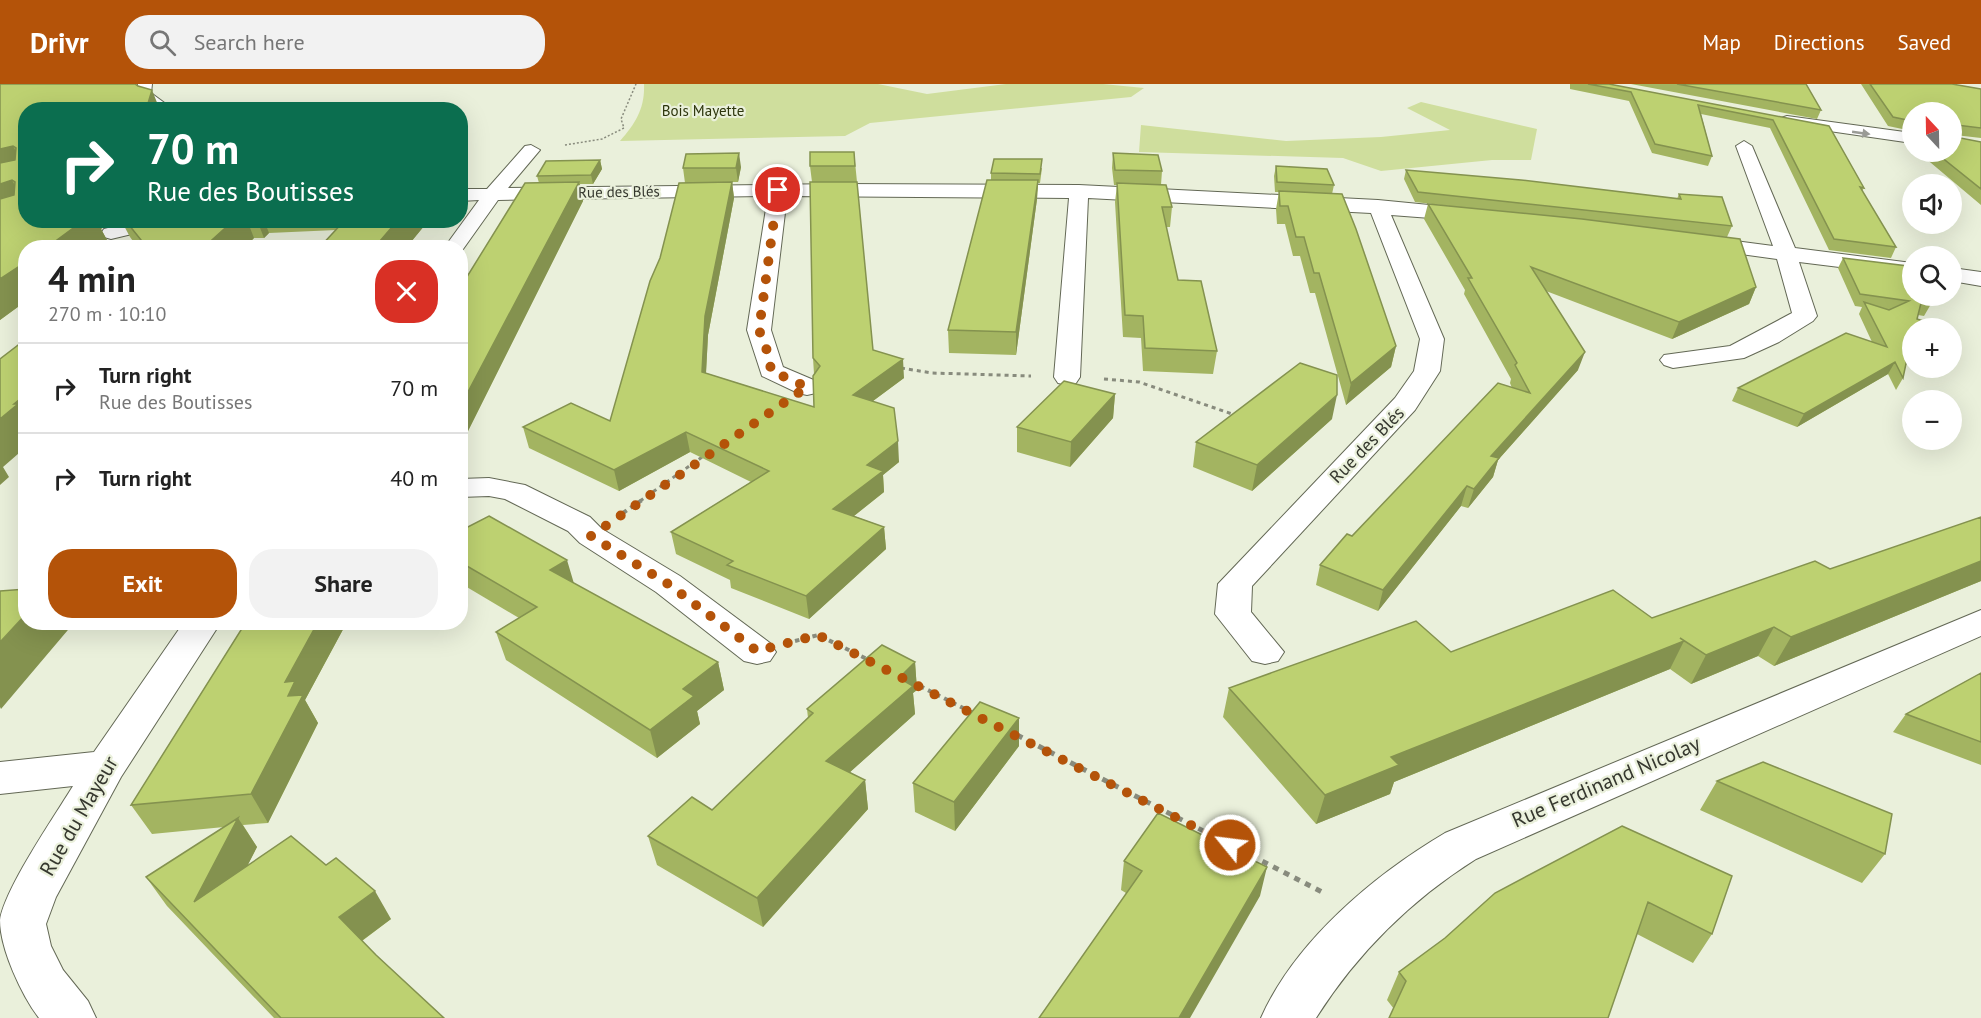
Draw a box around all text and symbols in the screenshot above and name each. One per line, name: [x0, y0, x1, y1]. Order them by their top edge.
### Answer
search box: [125, 15, 545, 69]
text: Drivr: [30, 24, 89, 61]
icon: search: [146, 26, 179, 59]
text: Search here: [194, 28, 305, 56]
text: Map: [1702, 29, 1741, 56]
text: Directions: [1774, 29, 1865, 56]
text: Saved: [1898, 29, 1951, 56]
park label: Bois Mayette: [662, 101, 744, 120]
north arrow: [1902, 102, 1962, 162]
map controls: [1902, 102, 1962, 450]
text: 70 m: [147, 121, 239, 176]
icon: right: [48, 126, 126, 204]
one-way arrow: [1852, 128, 1871, 138]
pin: [752, 164, 803, 215]
icon: arrive: [761, 173, 794, 206]
text: Rue des Boutisses: [147, 174, 354, 208]
button: sound: [1902, 174, 1962, 234]
street label: Rue des Blés: [578, 181, 660, 202]
button: search: [1902, 246, 1962, 306]
text: 4 min: [48, 255, 136, 302]
button: close: [375, 260, 438, 323]
text: 270 m · 10:10: [48, 301, 166, 327]
button: +: [1902, 318, 1962, 378]
text: Turn right: [99, 361, 191, 389]
icon: right: [48, 372, 81, 405]
text: 70 m: [390, 374, 438, 402]
text: Rue des Boutisses: [99, 389, 252, 415]
button: −: [1902, 390, 1962, 450]
street label: Rue des Blés: [1324, 401, 1409, 488]
icon: right: [48, 462, 81, 495]
text: Turn right: [99, 464, 191, 492]
text: 40 m: [390, 464, 438, 492]
button: Exit: [48, 549, 237, 618]
button: Share: [249, 549, 438, 618]
street label: Rue Ferdinand Nicolay: [1508, 730, 1704, 833]
street label: Rue du Mayeur: [33, 751, 124, 880]
position arrow: [1198, 813, 1262, 877]

